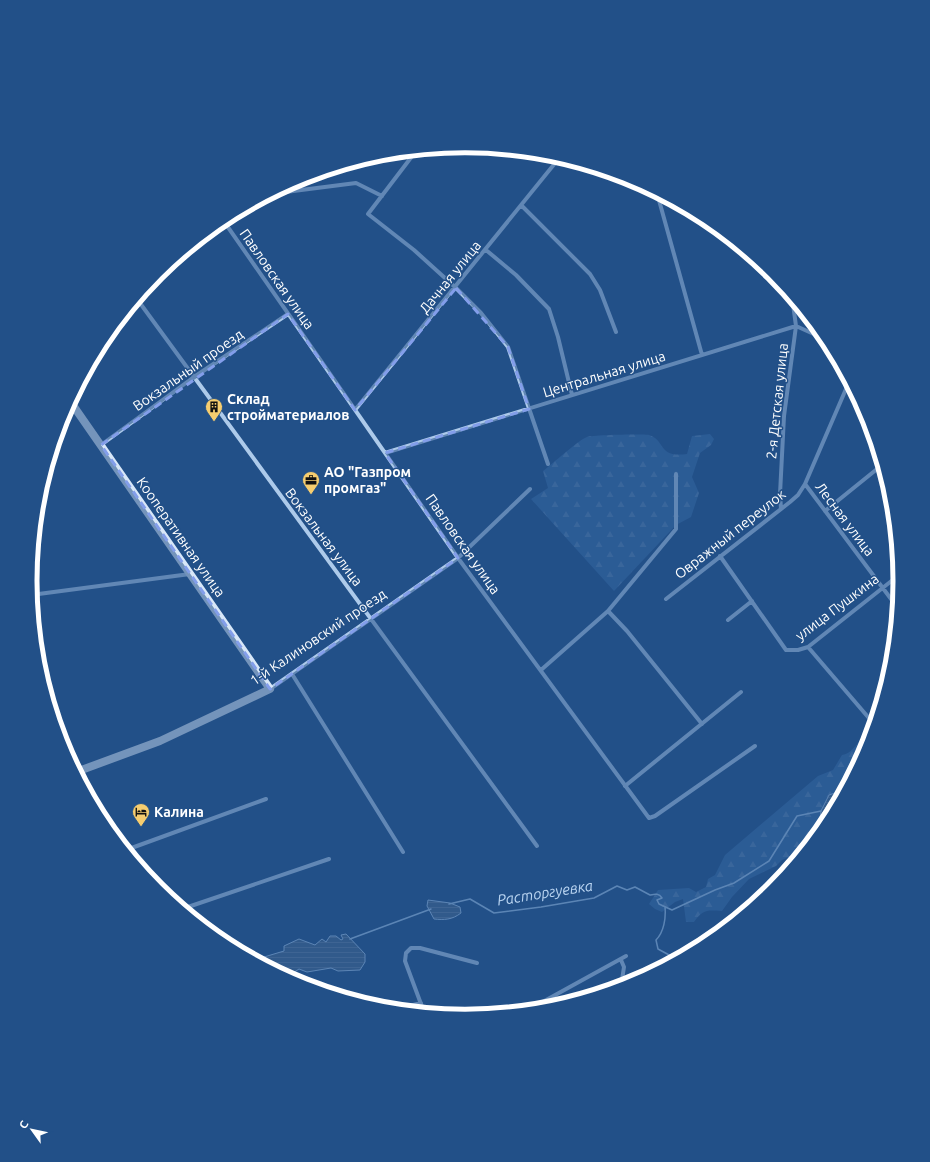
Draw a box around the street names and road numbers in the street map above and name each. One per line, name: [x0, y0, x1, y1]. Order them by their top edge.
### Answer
street label: Павловская улица: [236, 226, 318, 332]
street label: Дачная улица: [416, 237, 484, 317]
street label: Вокзальный проезд: [130, 326, 246, 414]
street label: 2-я Детская улица: [763, 342, 791, 460]
street label: Центральная улица: [541, 348, 667, 400]
street label: Кооперативная улица: [134, 474, 228, 600]
street label: Лесная улица: [812, 479, 878, 559]
street label: Вокзальная улица: [282, 485, 366, 589]
street label: Овражный переулок: [671, 486, 789, 582]
street label: Павловская улица: [422, 491, 504, 597]
street label: улица Пушкина: [792, 570, 882, 644]
street label: 1-й Калиновский проезд: [247, 586, 389, 688]

